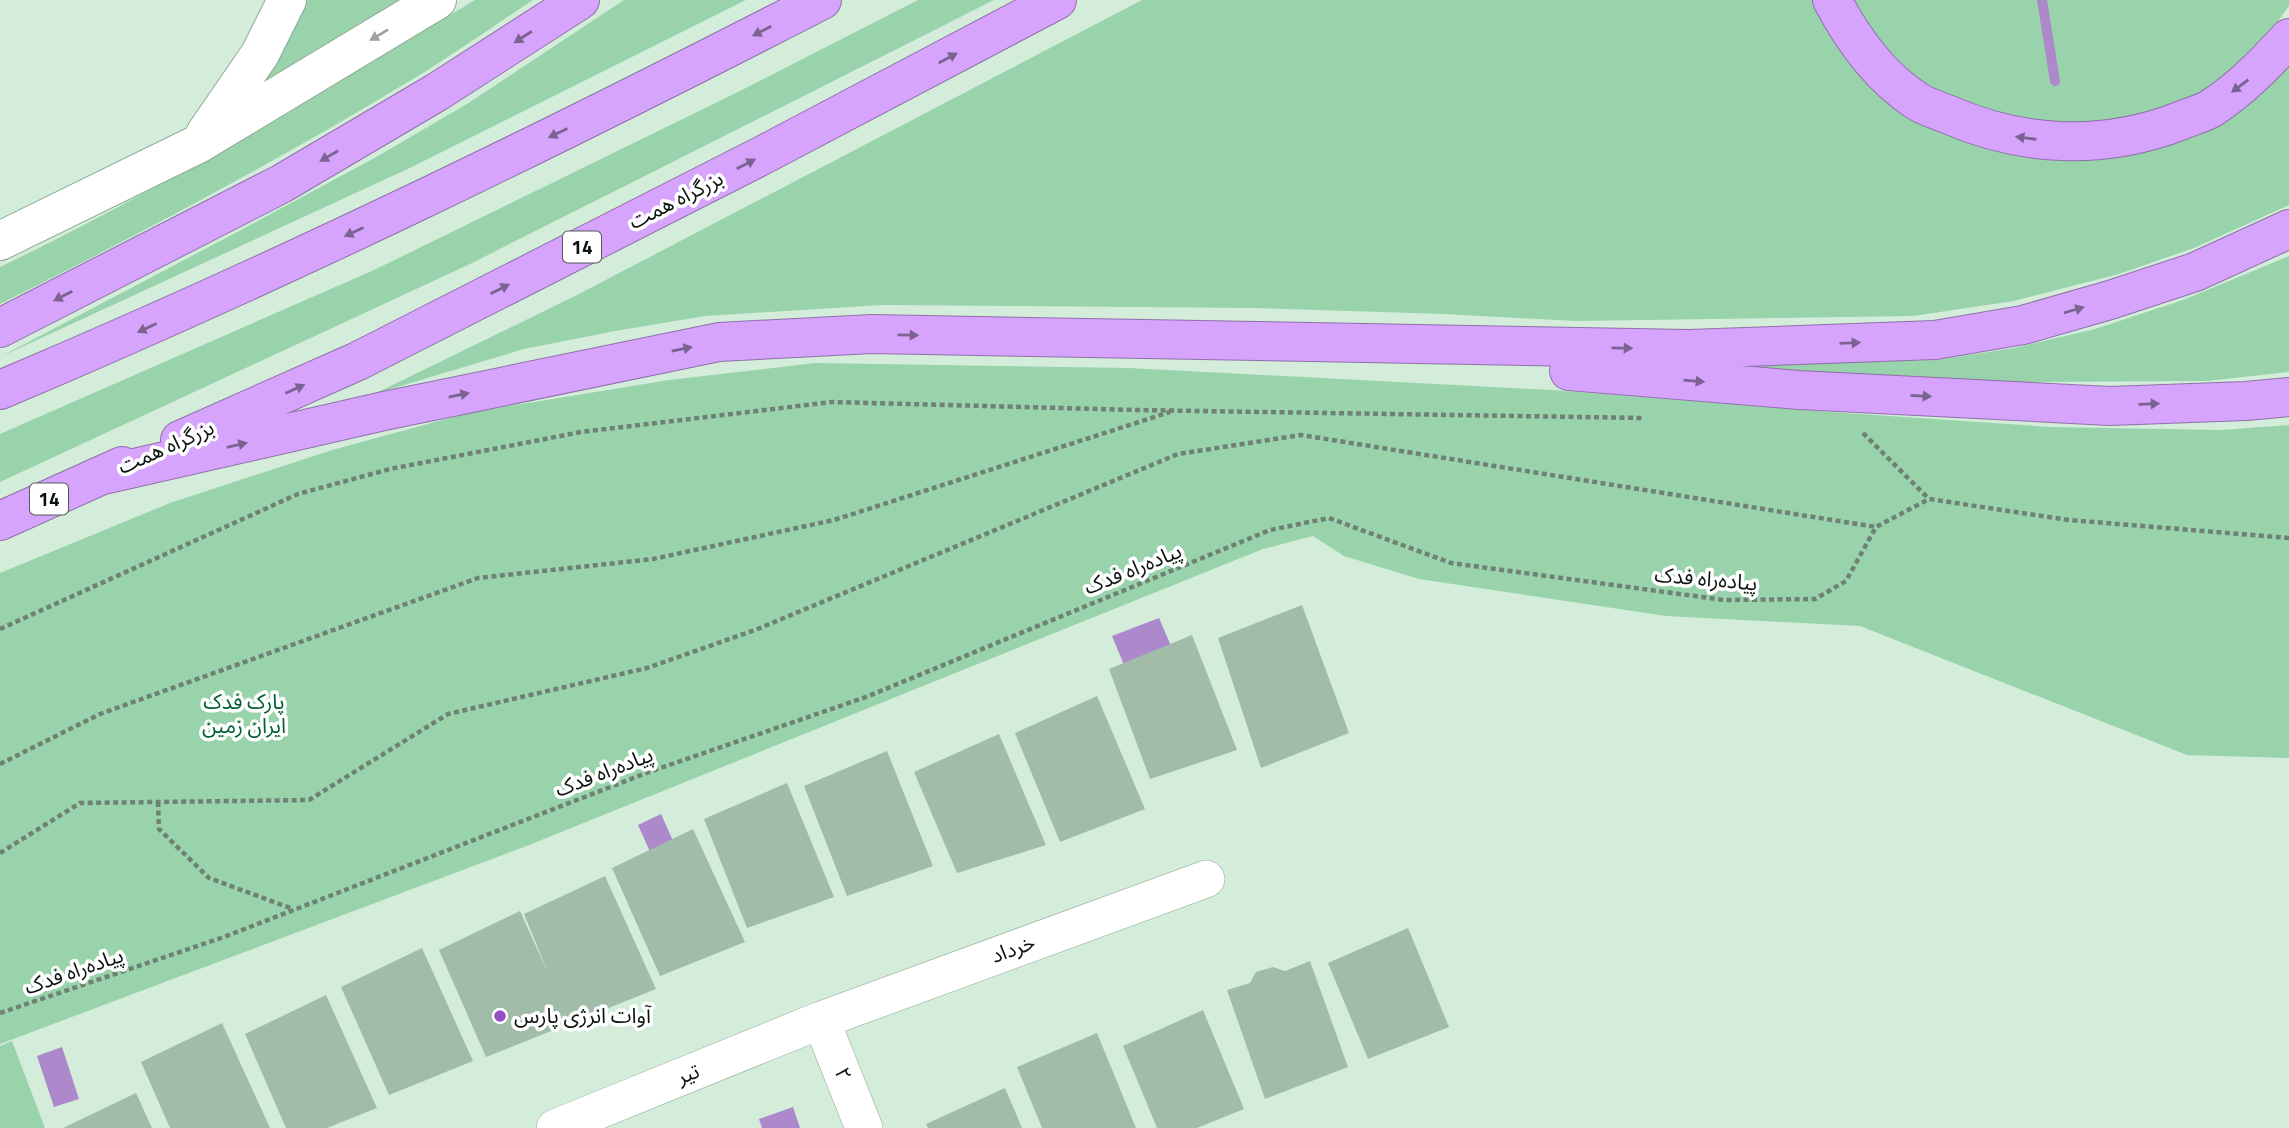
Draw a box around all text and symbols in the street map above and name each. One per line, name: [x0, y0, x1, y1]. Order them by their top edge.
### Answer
one-way arrow: [752, 26, 772, 37]
one-way arrow: [369, 29, 388, 41]
one-way arrow: [514, 30, 532, 44]
one-way arrow: [938, 52, 957, 64]
one-way arrow: [2232, 78, 2250, 93]
one-way arrow: [548, 128, 568, 139]
one-way arrow: [2015, 132, 2037, 143]
one-way arrow: [319, 150, 338, 162]
one-way arrow: [736, 158, 756, 169]
street label: بزرگراه همت: [623, 162, 728, 237]
one-way arrow: [344, 227, 364, 238]
road number: 14: [563, 232, 601, 262]
one-way arrow: [490, 284, 510, 295]
one-way arrow: [53, 290, 72, 302]
one-way arrow: [2063, 304, 2085, 315]
one-way arrow: [137, 322, 157, 334]
one-way arrow: [897, 329, 919, 340]
one-way arrow: [1839, 338, 1861, 349]
one-way arrow: [1612, 342, 1634, 354]
one-way arrow: [671, 344, 693, 355]
one-way arrow: [1684, 376, 1706, 387]
one-way arrow: [285, 383, 306, 394]
one-way arrow: [448, 390, 470, 401]
one-way arrow: [1911, 391, 1933, 402]
one-way arrow: [2138, 399, 2160, 410]
street label: بزرگراه همت: [112, 411, 219, 482]
one-way arrow: [226, 439, 248, 450]
road number: 14: [30, 484, 68, 514]
street label: پیاده‌راه فدک: [1079, 534, 1186, 602]
street label: پیاده‌راه فدک: [1653, 558, 1759, 598]
park label: پارک فدک ایران زمین: [202, 685, 286, 741]
street label: پیاده‌راه فدک: [550, 738, 657, 804]
street label: خرداد: [986, 925, 1039, 971]
street label: پیاده‌راه فدک: [20, 938, 128, 1002]
place label: آوات انرژی پارس: [514, 999, 652, 1031]
marker: آوات انرژی پارس: [492, 1008, 508, 1024]
street label: تیر: [670, 1054, 704, 1092]
street label: ۲: [827, 1062, 861, 1085]

